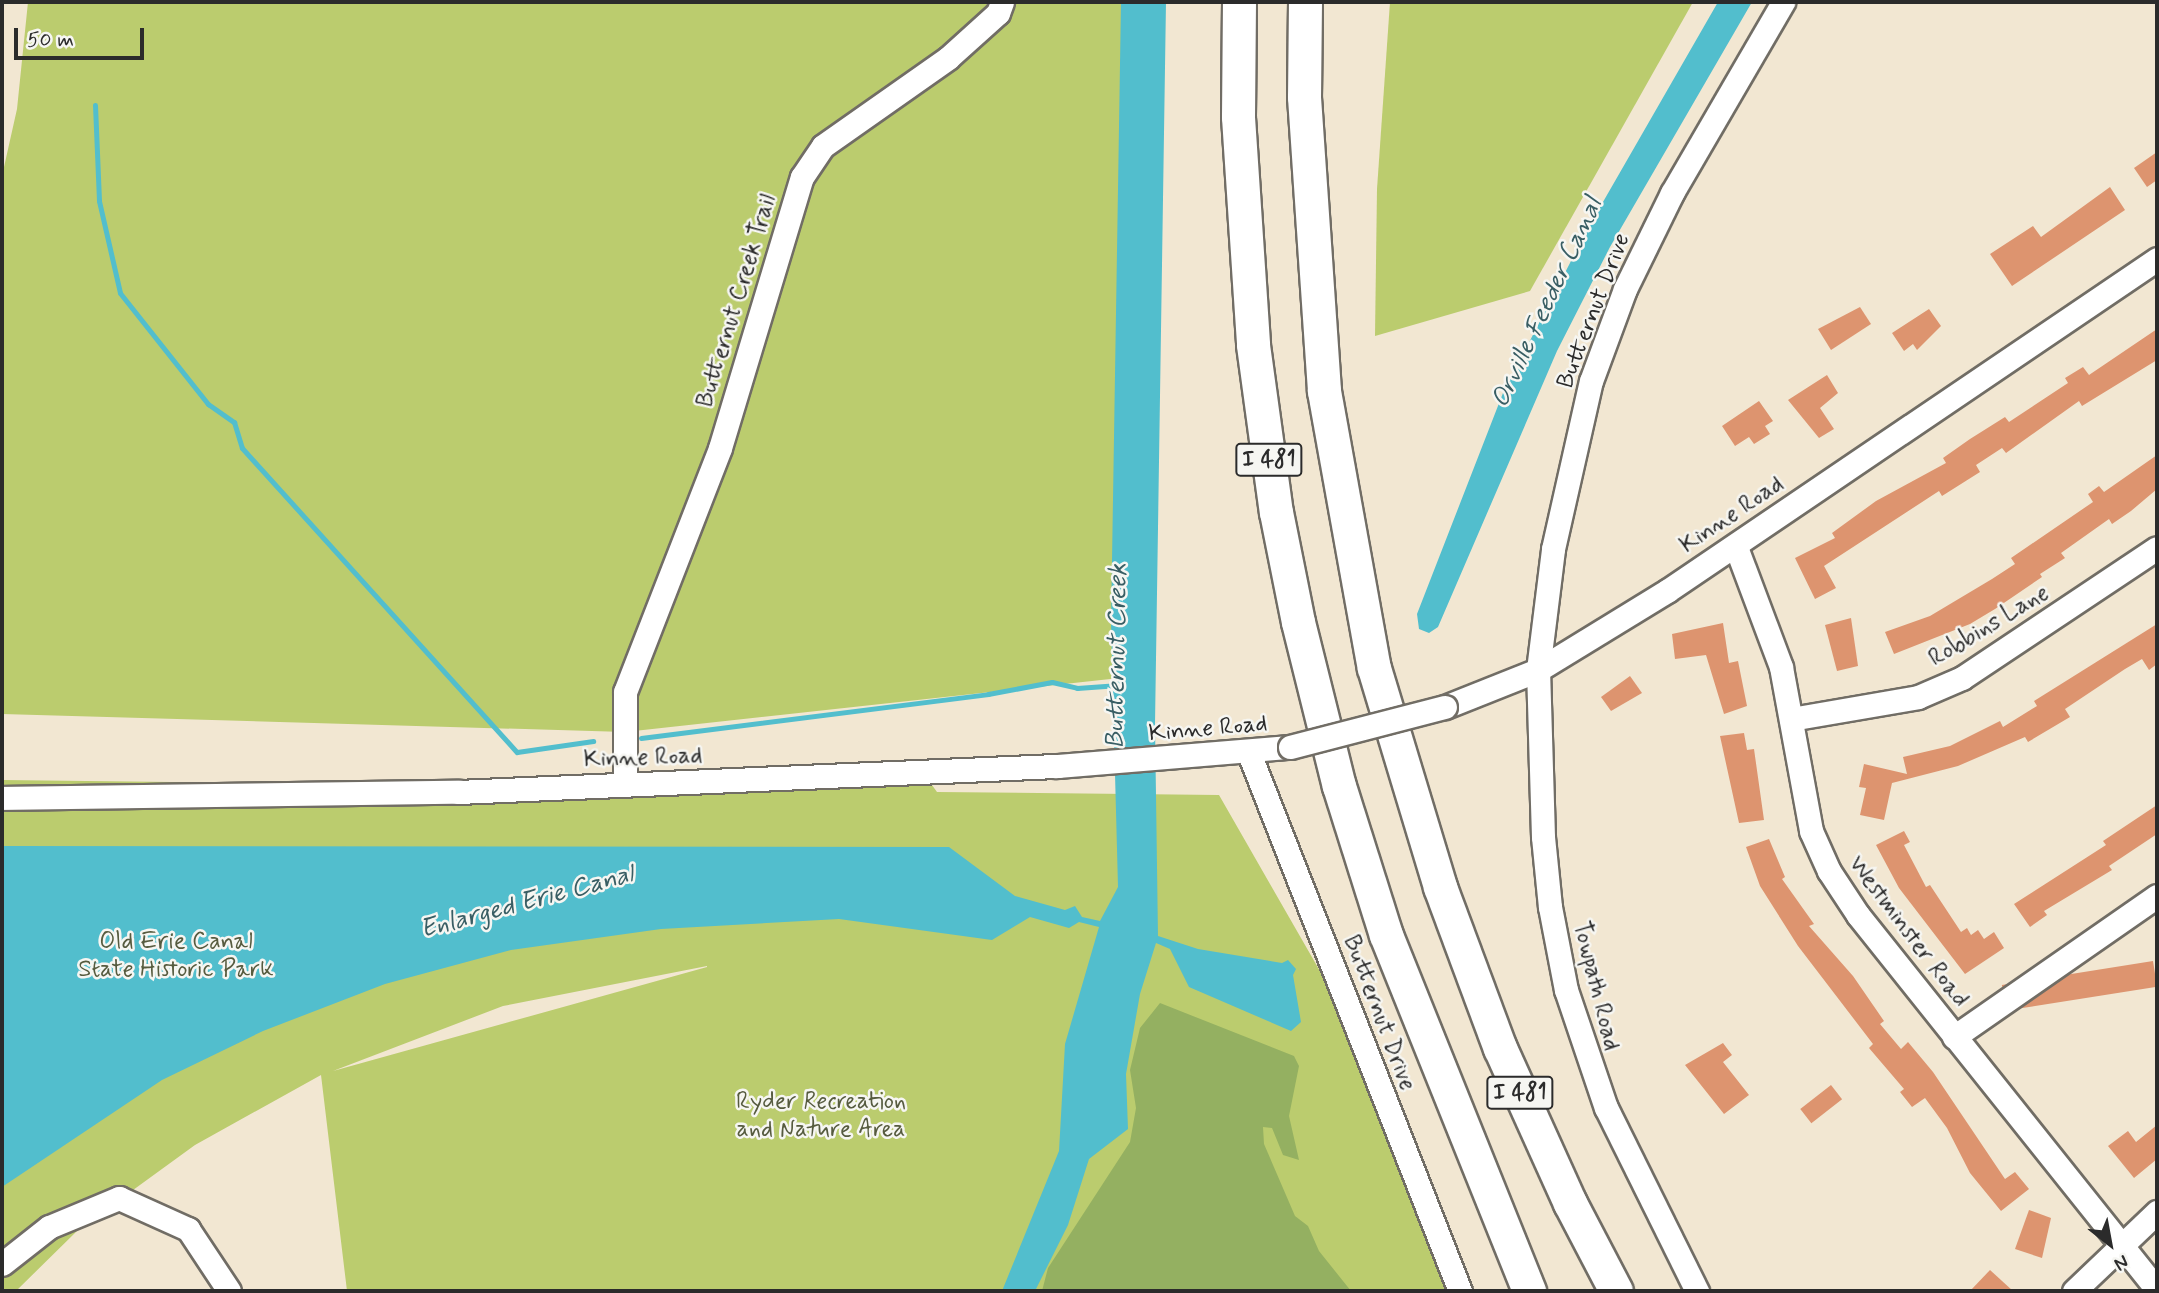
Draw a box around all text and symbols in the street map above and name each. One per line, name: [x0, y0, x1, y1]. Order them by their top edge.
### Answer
scale bar: [18, 14, 147, 58]
text: 50 m: [27, 26, 74, 54]
street label: Butternut Creek Trail: [691, 191, 783, 411]
water label: Orville Feeder Canal: [1486, 195, 1610, 411]
street label: Butternut Drive: [1551, 229, 1637, 393]
road number: I 481: [1234, 440, 1304, 480]
street label: Kinne Road: [1674, 470, 1790, 560]
water label: Butternut Creek: [1101, 563, 1135, 749]
street label: Robbins Lane: [1923, 578, 2055, 674]
street label: Kinne Road: [1147, 709, 1269, 749]
street label: Kinne Road: [583, 742, 703, 774]
street label: Westminster Road: [1842, 851, 1974, 1013]
water label: Enlarged Erie Canal: [418, 860, 636, 946]
street label: Towpath Road: [1566, 918, 1626, 1054]
park label: Old Erie Canal State Historic Park: [81, 928, 271, 984]
street label: Butternut Drive: [1336, 931, 1422, 1095]
road number: I 481: [1485, 1074, 1555, 1112]
park label: Ryder Recreation and Nature Area: [732, 1088, 910, 1144]
north arrow: [2075, 1209, 2145, 1279]
text: N: [2109, 1248, 2133, 1276]

